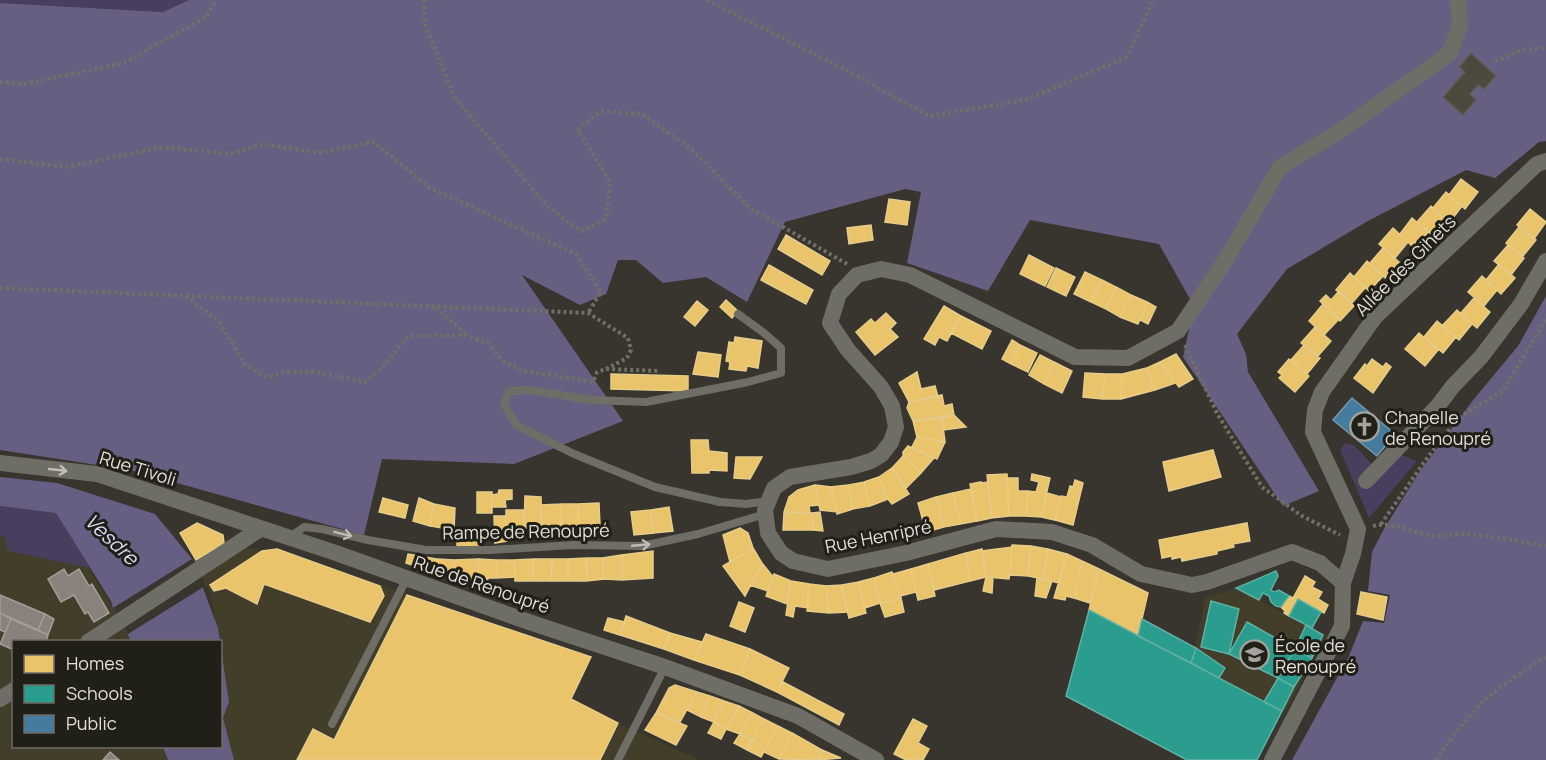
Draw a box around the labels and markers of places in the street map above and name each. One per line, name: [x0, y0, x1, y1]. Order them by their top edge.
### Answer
place label: Chapelle de Renoupré: [1385, 405, 1491, 450]
church icon: Chapelle de Renoupré: [1348, 411, 1380, 443]
place label: École de Renoupré: [1275, 633, 1356, 678]
school or university icon: École de Renoupré: [1238, 639, 1270, 671]

